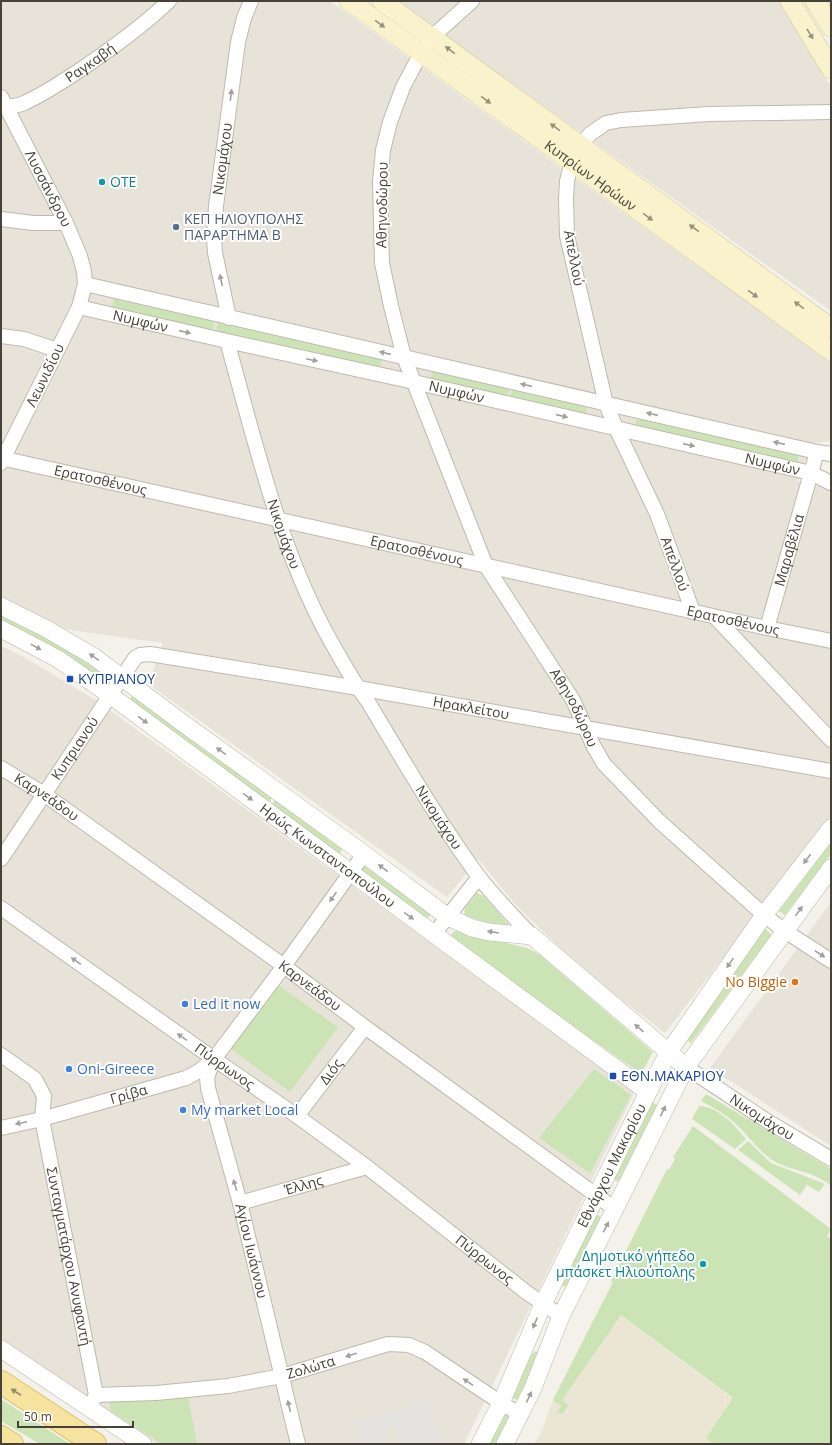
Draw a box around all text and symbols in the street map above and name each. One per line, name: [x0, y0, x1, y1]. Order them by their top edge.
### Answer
one-way arrow: [375, 20, 385, 28]
one-way arrow: [807, 28, 814, 40]
street label: Ραγκαβή: [61, 38, 119, 86]
one-way arrow: [445, 46, 456, 55]
one-way arrow: [227, 89, 234, 101]
one-way arrow: [480, 96, 491, 104]
street label: Νικομάχου: [208, 122, 236, 196]
one-way arrow: [550, 123, 560, 131]
street label: Κυπρίων Ηρώων: [541, 135, 641, 215]
street label: Λυσσάνδρου: [21, 147, 76, 230]
street label: Αθηνοδώρου: [371, 162, 392, 248]
place label: ΟΤΕ: [110, 172, 136, 191]
marker: ΟΤΕ: [97, 177, 107, 187]
place label: ΚΕΠ ΗΛΙΟΥΠΟΛΗΣ ΠΑΡΑΡΤΗΜΑ Β: [184, 209, 303, 244]
one-way arrow: [643, 213, 653, 221]
marker: ΚΕΠ ΗΛΙΟΥΠΟΛΗΣ ΠΑΡΑΡΤΗΜΑ Β: [171, 222, 181, 232]
one-way arrow: [689, 224, 700, 232]
street label: Απελλού: [560, 228, 589, 288]
one-way arrow: [217, 274, 223, 286]
one-way arrow: [748, 289, 758, 297]
one-way arrow: [794, 301, 805, 309]
street label: Νυμφών: [111, 305, 170, 336]
one-way arrow: [179, 329, 191, 335]
street label: Λεωνιδίου: [21, 340, 68, 410]
one-way arrow: [379, 350, 391, 356]
one-way arrow: [306, 357, 318, 363]
street label: Νυμφών: [427, 376, 486, 407]
one-way arrow: [519, 382, 532, 388]
one-way arrow: [646, 411, 659, 417]
one-way arrow: [556, 413, 568, 419]
one-way arrow: [773, 440, 785, 446]
one-way arrow: [682, 442, 695, 448]
street label: Νυμφών: [743, 448, 802, 479]
street label: Ερατοσθένους: [52, 460, 149, 499]
street label: Νικομάχου: [263, 496, 305, 571]
street label: Μαραβέλια: [769, 511, 808, 588]
street label: Ερατοσθένους: [369, 530, 465, 569]
street label: Απελλού: [657, 534, 694, 594]
street label: Ερατοσθένους: [685, 600, 782, 639]
one-way arrow: [30, 644, 42, 650]
one-way arrow: [89, 653, 99, 661]
street label: Αθηνοδώρου: [546, 664, 603, 750]
place label: ΚΥΠΡΙΑΝΟΥ: [78, 669, 155, 688]
marker: ΚΥΠΡΙΑΝΟΥ: [65, 674, 75, 684]
street label: Ηρακλείτου: [431, 691, 511, 723]
street label: Κυπριανού: [46, 713, 102, 784]
one-way arrow: [138, 716, 149, 724]
one-way arrow: [216, 747, 227, 755]
street label: Καρνεάδου: [11, 768, 83, 825]
street label: Νικομάχου: [411, 781, 467, 853]
one-way arrow: [243, 793, 253, 801]
street label: Ηρώς Κωνσταντοπούλου: [256, 799, 399, 911]
one-way arrow: [803, 853, 812, 864]
one-way arrow: [378, 864, 389, 872]
one-way arrow: [329, 891, 337, 902]
one-way arrow: [795, 906, 803, 917]
one-way arrow: [403, 912, 414, 920]
one-way arrow: [487, 929, 499, 935]
one-way arrow: [815, 950, 825, 958]
street label: Καρνεάδου: [275, 955, 345, 1015]
one-way arrow: [71, 957, 82, 965]
one-way arrow: [726, 958, 734, 969]
place label: Νο Biggie: [725, 972, 787, 991]
marker: Νο Biggie: [790, 977, 800, 987]
place label: Led it now: [193, 994, 261, 1013]
marker: Led it now: [180, 999, 190, 1009]
one-way arrow: [633, 1023, 644, 1032]
one-way arrow: [177, 1033, 187, 1041]
street label: Πύρρωνος: [191, 1038, 259, 1093]
street label: Διός: [315, 1054, 347, 1088]
place label: Oni-Gireece: [77, 1059, 154, 1078]
marker: Oni-Gireece: [64, 1064, 74, 1074]
place label: ΕΘΝ.ΜΑΚΑΡΙΟΥ: [621, 1066, 724, 1085]
marker: ΕΘΝ.ΜΑΚΑΡΙΟΥ: [608, 1071, 618, 1081]
street label: Γρίβα: [108, 1079, 150, 1108]
street label: Νικομάχου: [726, 1089, 798, 1144]
place label: My market Local: [191, 1100, 298, 1119]
street label: Εθνάρχου Μακαρίου: [572, 1100, 650, 1231]
marker: My market Local: [178, 1105, 188, 1115]
one-way arrow: [660, 1105, 666, 1117]
one-way arrow: [15, 1121, 28, 1127]
street label: Συνταγματάρχου Ανυφαντή: [43, 1165, 96, 1347]
street label: Έλλης: [281, 1170, 325, 1199]
one-way arrow: [232, 1178, 238, 1190]
street label: Αγίου Ιωάννου: [231, 1201, 273, 1300]
one-way arrow: [602, 1222, 609, 1233]
street label: Πύρρωνος: [452, 1230, 518, 1288]
place label: Δημοτικό γήπεδο μπάσκετ Ηλιούπολης: [556, 1246, 695, 1281]
marker: Δημοτικό γήπεδο μπάσκετ Ηλιούπολης: [698, 1259, 708, 1269]
one-way arrow: [532, 1317, 539, 1329]
street label: Ζολώτα: [284, 1350, 338, 1383]
one-way arrow: [344, 1352, 356, 1358]
one-way arrow: [463, 1378, 474, 1386]
one-way arrow: [11, 1388, 21, 1396]
one-way arrow: [526, 1391, 532, 1402]
one-way arrow: [286, 1400, 292, 1412]
scale bar: [18, 1403, 133, 1429]
text: 50 m: [24, 1408, 52, 1425]

